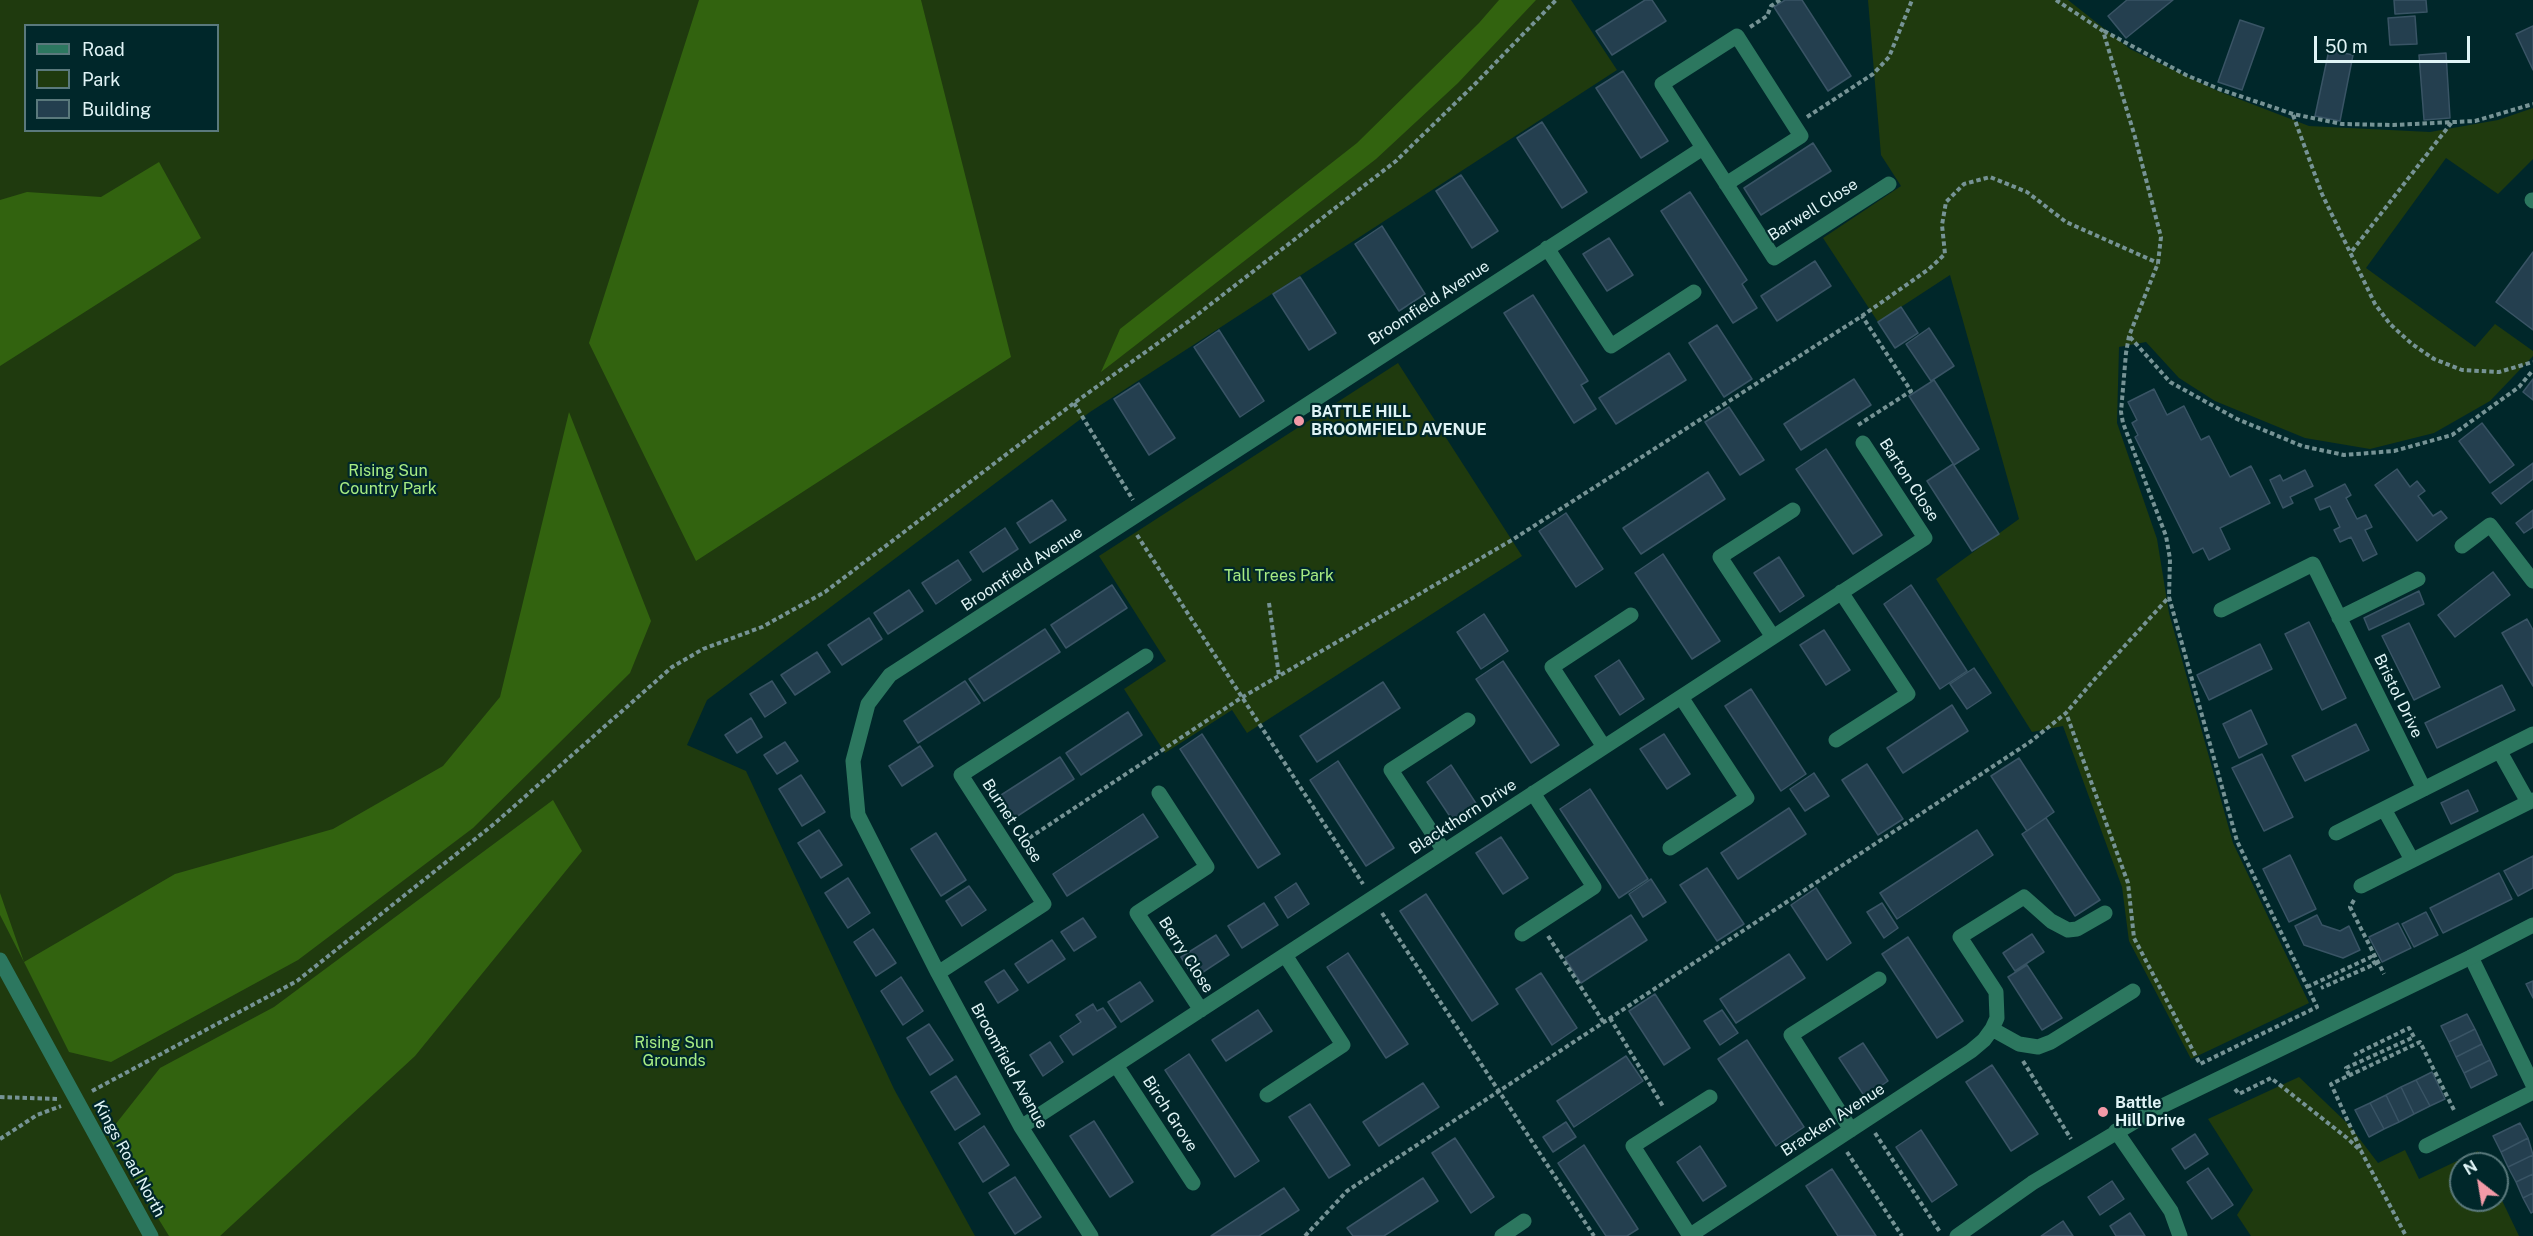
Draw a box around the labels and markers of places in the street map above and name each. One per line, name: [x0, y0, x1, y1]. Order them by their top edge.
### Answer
place label: BATTLE HILL BROOMFIELD AVENUE: [1311, 402, 1487, 440]
marker: BATTLE HILL BROOMFIELD AVENUE: [1292, 414, 1306, 428]
place label: Battle Hill Drive: [2115, 1093, 2185, 1131]
marker: Battle Hill Drive: [2096, 1105, 2110, 1119]

